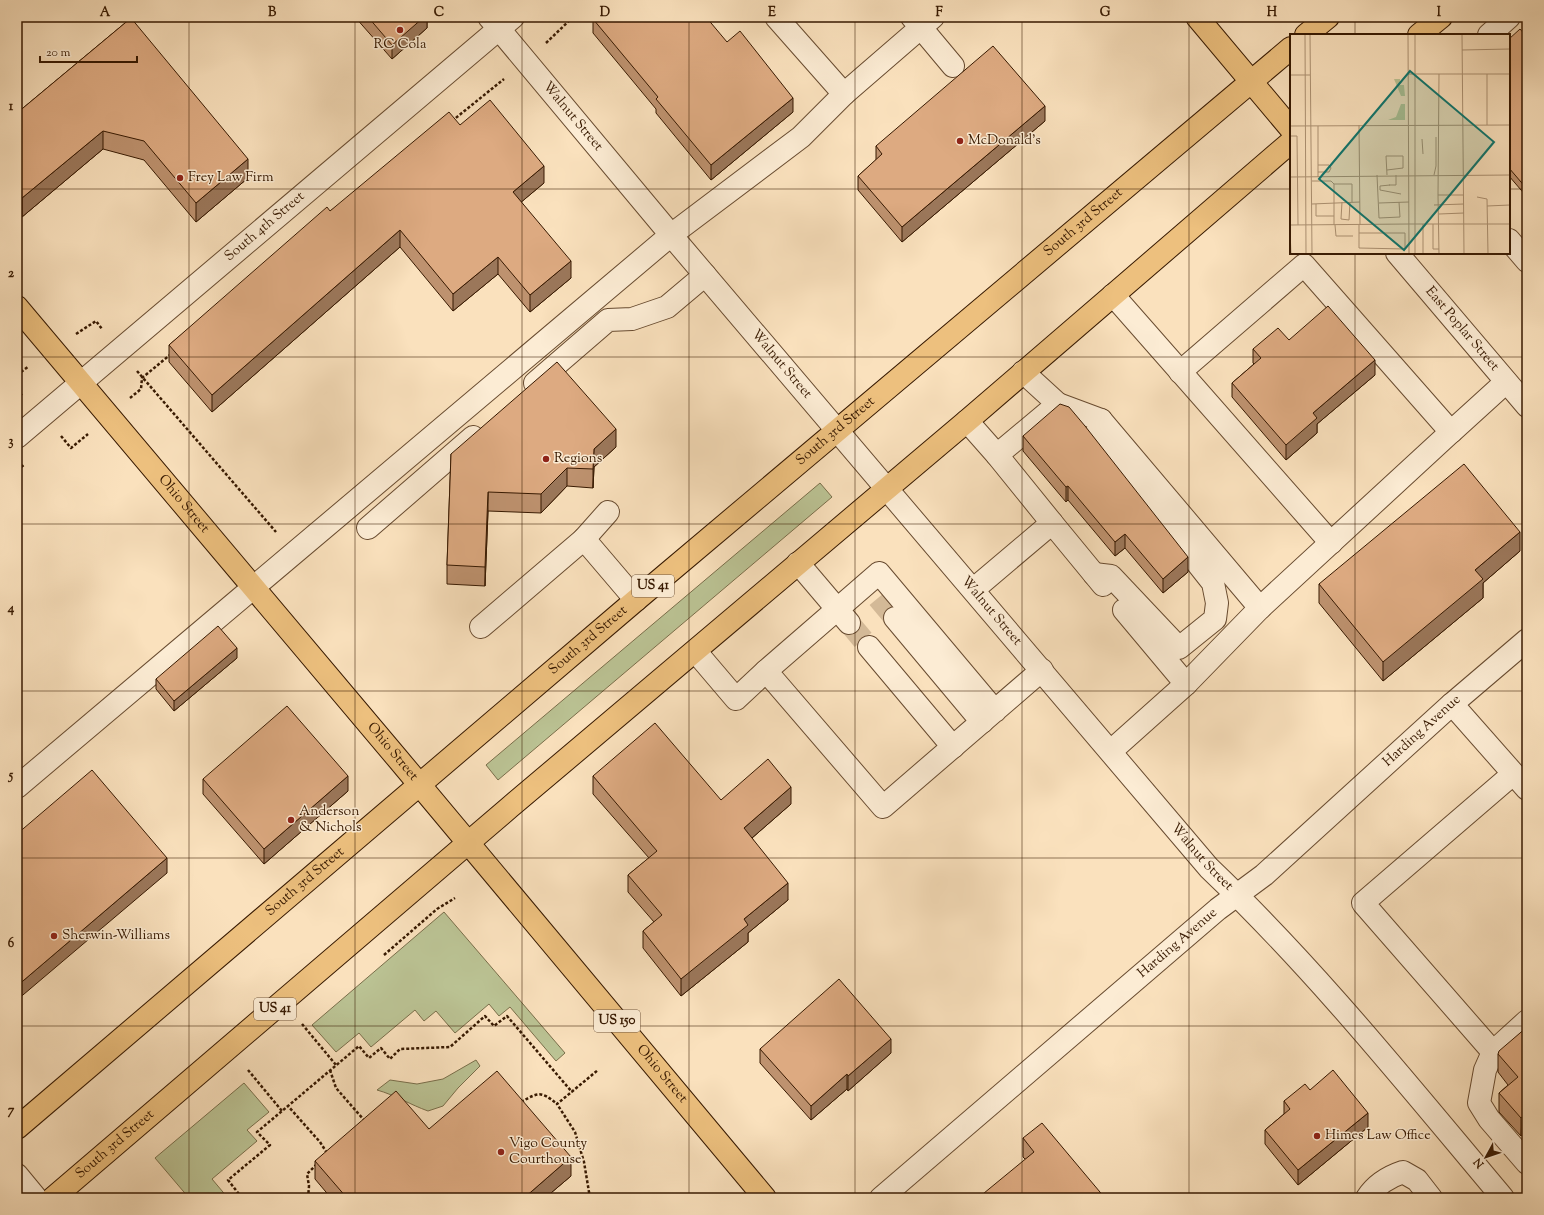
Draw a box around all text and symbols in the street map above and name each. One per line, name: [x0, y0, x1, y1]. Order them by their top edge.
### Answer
text: A: [100, 4, 111, 22]
text: B: [268, 4, 277, 22]
text: C: [434, 4, 444, 22]
text: D: [600, 4, 610, 22]
text: E: [768, 4, 776, 22]
text: F: [935, 4, 943, 22]
text: G: [1100, 4, 1111, 22]
text: H: [1267, 4, 1278, 22]
text: I: [1437, 4, 1442, 22]
marker: RC Cola: [395, 25, 405, 35]
inset map: [1290, 34, 1510, 254]
place label: RC Cola: [374, 35, 427, 55]
scale bar: [40, 38, 137, 64]
text: 20 m: [46, 44, 71, 62]
street label: Walnut Street: [537, 78, 607, 156]
text: 1: [9, 98, 14, 116]
place label: McDonald's: [968, 131, 1041, 151]
marker: McDonald's: [955, 136, 965, 146]
place label: Frey Law Firm: [188, 168, 274, 188]
marker: Frey Law Firm: [175, 173, 185, 183]
street label: South 3rd Street: [1040, 183, 1128, 262]
street label: South 4th Street: [221, 187, 310, 267]
text: 2: [8, 265, 15, 283]
street label: East Poplar Street: [1420, 283, 1504, 376]
street label: Walnut Street: [746, 326, 816, 404]
street label: South 3rd Street: [792, 392, 880, 471]
text: 3: [8, 433, 14, 451]
place label: Regions: [554, 449, 602, 469]
marker: Regions: [541, 454, 551, 464]
street label: Ohio Street: [153, 471, 214, 538]
street label: Walnut Street: [956, 572, 1026, 651]
road number: US 41: [632, 575, 674, 597]
text: 4: [7, 600, 15, 618]
street label: South 3rd Street: [545, 601, 632, 680]
street label: Harding Avenue: [1379, 690, 1466, 772]
street label: Ohio Street: [362, 718, 423, 786]
text: 5: [8, 767, 14, 785]
place label: Anderson & Nichols: [299, 802, 362, 838]
marker: Anderson & Nichols: [286, 815, 296, 825]
street label: Walnut Street: [1166, 819, 1238, 896]
street label: South 3rd Street: [262, 843, 349, 921]
street label: Harding Avenue: [1134, 904, 1222, 983]
place label: Sherwin-Williams: [62, 926, 170, 946]
marker: Sherwin-Williams: [49, 931, 59, 941]
text: 6: [8, 935, 15, 953]
road number: US 41: [254, 998, 296, 1020]
road number: US 150: [594, 1010, 640, 1032]
street label: Ohio Street: [631, 1041, 692, 1108]
text: 7: [8, 1102, 15, 1120]
street label: South 3rd Street: [72, 1105, 159, 1184]
place label: Himes Law Office: [1325, 1126, 1431, 1146]
marker: Himes Law Office: [1312, 1131, 1322, 1141]
place label: Vigo County Courthouse: [509, 1134, 587, 1170]
north arrow: [1466, 1137, 1506, 1177]
marker: Vigo County Courthouse: [496, 1147, 506, 1157]
text: N: [1470, 1154, 1489, 1172]

